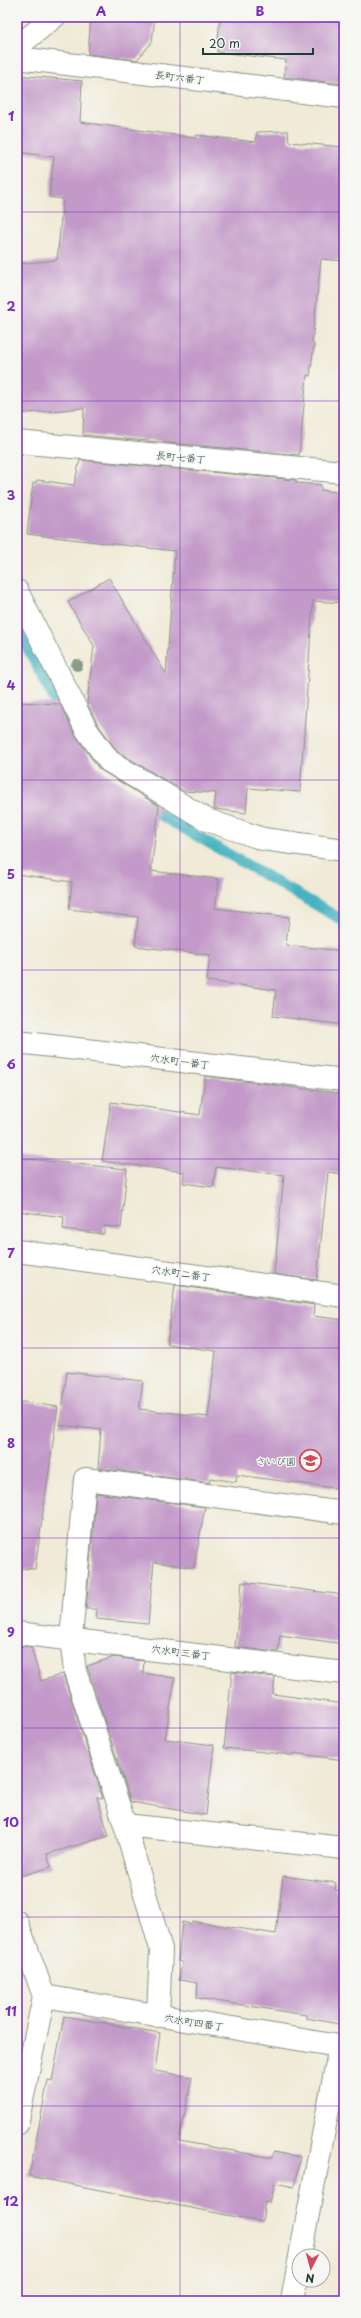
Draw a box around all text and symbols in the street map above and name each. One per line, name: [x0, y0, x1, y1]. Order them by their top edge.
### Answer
text: A: [96, 1, 106, 20]
text: B: [256, 1, 265, 20]
scale bar: [203, 30, 313, 56]
text: 20 m: [209, 34, 240, 52]
street label: 長町六番丁: [154, 66, 206, 87]
text: 1: [8, 106, 14, 125]
text: 2: [6, 296, 16, 315]
street label: 長町七番丁: [155, 447, 207, 466]
text: 3: [7, 485, 16, 504]
text: 4: [7, 675, 16, 694]
text: 5: [7, 864, 15, 883]
street label: 穴水町一番丁: [149, 1049, 211, 1072]
text: 6: [6, 1054, 16, 1073]
text: 7: [7, 1243, 15, 1262]
street label: 穴水町二番丁: [150, 1261, 212, 1284]
text: 8: [7, 1433, 15, 1452]
school or university icon: さいび園: [298, 1448, 324, 1474]
place label: さいび園: [256, 1453, 296, 1468]
text: 9: [7, 1622, 15, 1641]
street label: 穴水町三番丁: [150, 1640, 212, 1663]
text: 10: [3, 1812, 19, 1831]
text: 11: [5, 2001, 17, 2020]
street label: 穴水町四番丁: [163, 2009, 225, 2034]
text: 12: [3, 2191, 19, 2210]
north arrow: [291, 2248, 331, 2288]
text: N: [304, 2270, 315, 2287]

